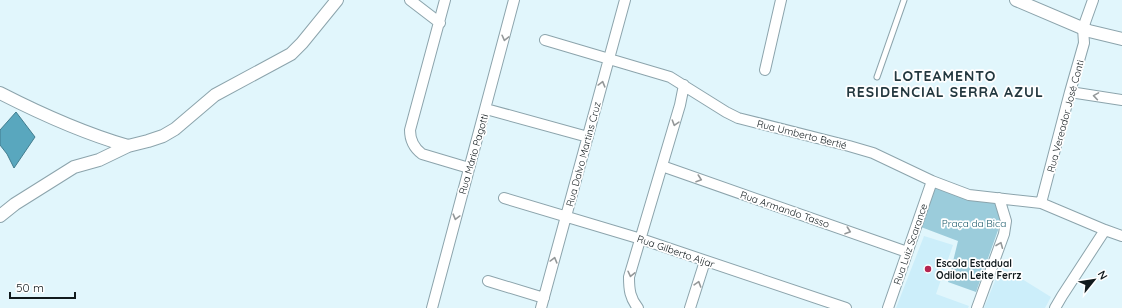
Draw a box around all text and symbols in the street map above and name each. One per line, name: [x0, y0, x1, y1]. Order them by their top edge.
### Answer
one-way arrow: [501, 35, 509, 41]
street label: Rua Vereador José Conti: [1044, 58, 1087, 174]
district label: LOTEAMENTO RESIDENCIAL SERRA AZUL: [846, 67, 1044, 101]
one-way arrow: [597, 81, 606, 88]
one-way arrow: [1093, 92, 1099, 101]
street label: Rua Dalvo Martins Cruz: [563, 100, 604, 208]
street label: Rua Mário Pagotti: [456, 112, 491, 196]
street label: Rua Umberto Bertié: [756, 117, 849, 152]
one-way arrow: [671, 119, 680, 126]
one-way arrow: [695, 174, 702, 183]
street label: Rua Armando Tasso: [738, 188, 831, 231]
street label: Rua Luiz Scarance: [890, 202, 931, 286]
one-way arrow: [452, 214, 461, 221]
park label: Praça da Bica: [942, 217, 1006, 230]
one-way arrow: [844, 226, 851, 235]
street label: Rua Gilberto Aijar: [635, 232, 717, 271]
one-way arrow: [995, 242, 1003, 249]
one-way arrow: [549, 257, 558, 264]
place label: Escola Estadual Odilon Leite Ferrz: [936, 257, 1022, 282]
north arrow: [1074, 260, 1114, 300]
marker: Escola Estadual Odilon Leite Ferrz: [923, 264, 933, 274]
text: N: [1095, 268, 1111, 282]
one-way arrow: [627, 271, 635, 277]
scale bar: [10, 274, 75, 300]
text: 50 m: [16, 280, 44, 295]
one-way arrow: [693, 281, 701, 288]

